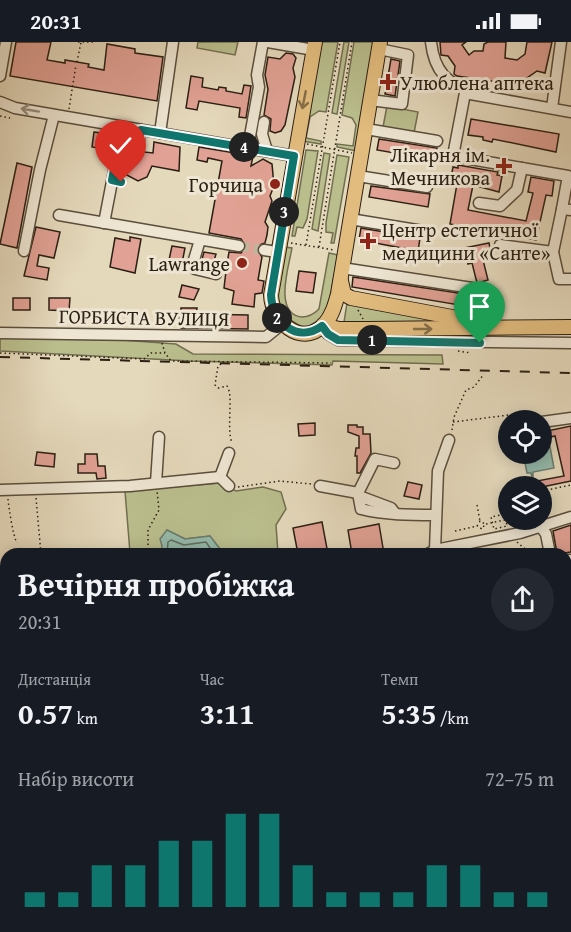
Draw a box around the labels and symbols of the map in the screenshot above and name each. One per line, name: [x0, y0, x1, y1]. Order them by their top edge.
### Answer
place label: Улюблена аптека: [400, 68, 554, 97]
marker: Улюблена аптека: [381, 75, 395, 89]
one-way arrow: [298, 89, 309, 109]
one-way arrow: [20, 104, 40, 115]
pin: [95, 120, 146, 182]
pin: 4: [229, 132, 259, 162]
place label: Лікарня ім. Мечникова: [390, 140, 490, 192]
marker: Лікарня ім. Мечникова: [495, 157, 513, 175]
place label: Горчица: [189, 170, 263, 199]
marker: Горчица: [268, 177, 282, 191]
pin: 3: [269, 197, 299, 227]
place label: Центр естетичної медицини «Санте»: [382, 215, 551, 267]
marker: Центр естетичної медицини «Санте»: [359, 232, 377, 250]
place label: Lawrange: [149, 249, 230, 278]
marker: Lawrange: [235, 256, 249, 270]
pin: [454, 281, 505, 343]
street label: ГОРБИСТА ВУЛИЦЯ: [59, 301, 230, 333]
pin: 2: [262, 303, 292, 333]
one-way arrow: [413, 323, 433, 335]
pin: 1: [357, 325, 387, 355]

